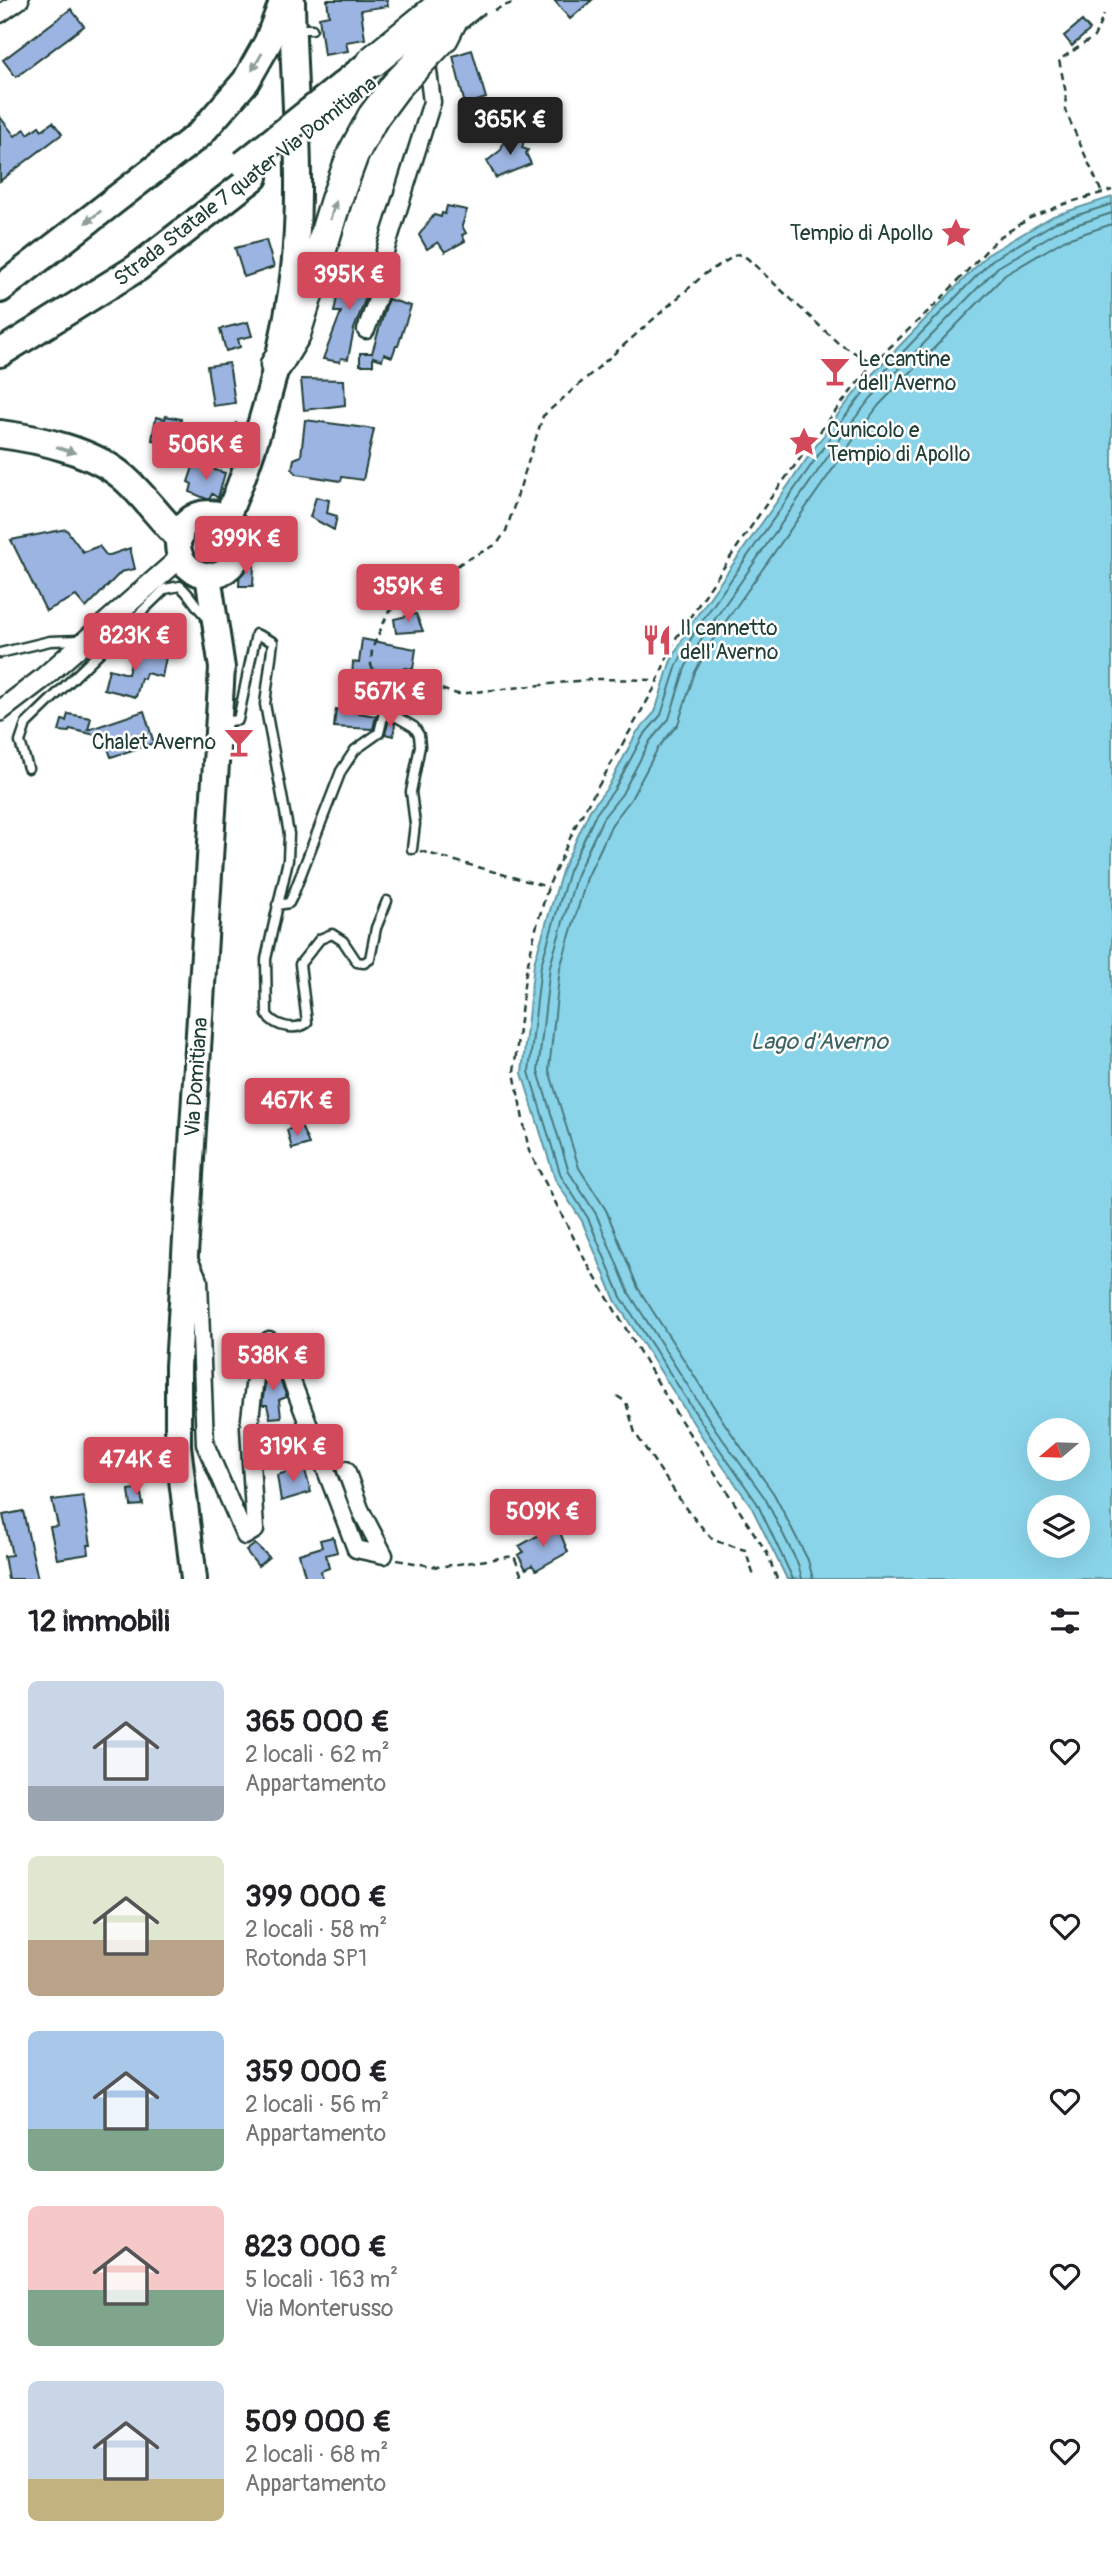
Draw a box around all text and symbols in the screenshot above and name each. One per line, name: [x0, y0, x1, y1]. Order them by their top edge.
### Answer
one-way arrow: [251, 53, 263, 72]
street label: Strada Statale 7 quater Via Domitiana: [108, 70, 382, 293]
pin: 365K €: [453, 97, 567, 157]
text: 365K €: [474, 105, 546, 134]
one-way arrow: [328, 200, 338, 221]
one-way arrow: [84, 210, 102, 224]
place icon: Tempio di Apollo: [939, 216, 973, 250]
place label: Tempio di Apollo: [790, 220, 933, 247]
pin: 395K €: [292, 252, 406, 312]
text: 395K €: [313, 260, 385, 289]
place label: Le cantine dell'Averno: [858, 346, 956, 397]
bar icon: Le cantine dell'Averno: [818, 354, 852, 388]
place label: Cunicolo e Tempio di Apollo: [827, 417, 970, 468]
pin: 506K €: [149, 422, 263, 482]
place icon: Cunicolo e Tempio di Apollo: [787, 425, 821, 459]
text: 506K €: [168, 430, 244, 459]
one-way arrow: [56, 445, 77, 456]
pin: 399K €: [189, 516, 303, 576]
text: 399K €: [211, 524, 281, 553]
pin: 359K €: [351, 564, 465, 624]
text: 359K €: [372, 572, 444, 601]
pin: 823K €: [78, 614, 192, 673]
place label: Il cannetto dell'Averno: [680, 615, 778, 666]
text: 823K €: [100, 621, 170, 650]
restaurant icon: Il cannetto dell'Averno: [640, 623, 674, 657]
pin: 567K €: [333, 670, 447, 729]
text: 567K €: [354, 677, 426, 706]
bar icon: Chalet Averno: [222, 725, 256, 759]
place label: Chalet Averno: [92, 729, 216, 756]
street label: Via Domitiana: [179, 1016, 214, 1138]
water label: Lago d'Averno: [750, 1027, 889, 1056]
pin: 467K €: [240, 1078, 354, 1138]
text: 467K €: [261, 1086, 333, 1115]
pin: 538K €: [216, 1334, 330, 1393]
text: 538K €: [238, 1341, 308, 1370]
north arrow: [1027, 1418, 1090, 1480]
map controls: [1027, 1418, 1090, 1558]
pin: 319K €: [236, 1424, 350, 1484]
text: 319K €: [259, 1432, 327, 1461]
pin: 474K €: [79, 1438, 193, 1497]
text: 474K €: [100, 1445, 172, 1474]
pin: 509K €: [486, 1490, 600, 1549]
button: layers: [1027, 1495, 1090, 1558]
text: 509K €: [506, 1497, 580, 1526]
icon: filters: [1046, 1602, 1084, 1640]
text: 12 immobili: [28, 1603, 170, 1640]
text: 365 000 €: [245, 1703, 390, 1740]
icon: home: [84, 1709, 168, 1793]
icon: heart: [1046, 1732, 1084, 1770]
text: 2 locali · 62 m²: [245, 1740, 390, 1769]
text: Appartamento: [245, 1769, 386, 1798]
text: 399 000 €: [245, 1878, 387, 1915]
icon: home: [84, 1884, 168, 1968]
icon: heart: [1046, 1907, 1084, 1945]
text: 2 locali · 58 m²: [245, 1915, 387, 1944]
text: Rotonda SP1: [245, 1944, 367, 1973]
text: 359 000 €: [245, 2053, 388, 2090]
icon: home: [84, 2059, 168, 2143]
icon: heart: [1046, 2082, 1084, 2120]
text: 2 locali · 56 m²: [245, 2090, 389, 2119]
text: Appartamento: [245, 2119, 386, 2148]
text: 823 000 €: [245, 2228, 387, 2265]
icon: home: [84, 2234, 168, 2318]
icon: heart: [1046, 2257, 1084, 2295]
text: 5 locali · 163 m²: [245, 2265, 398, 2294]
text: Via Monterusso: [245, 2294, 393, 2323]
text: 509 000 €: [245, 2403, 392, 2440]
icon: home: [84, 2409, 168, 2493]
icon: heart: [1046, 2432, 1084, 2470]
text: 2 locali · 68 m²: [245, 2440, 388, 2469]
text: Appartamento: [245, 2469, 386, 2498]

